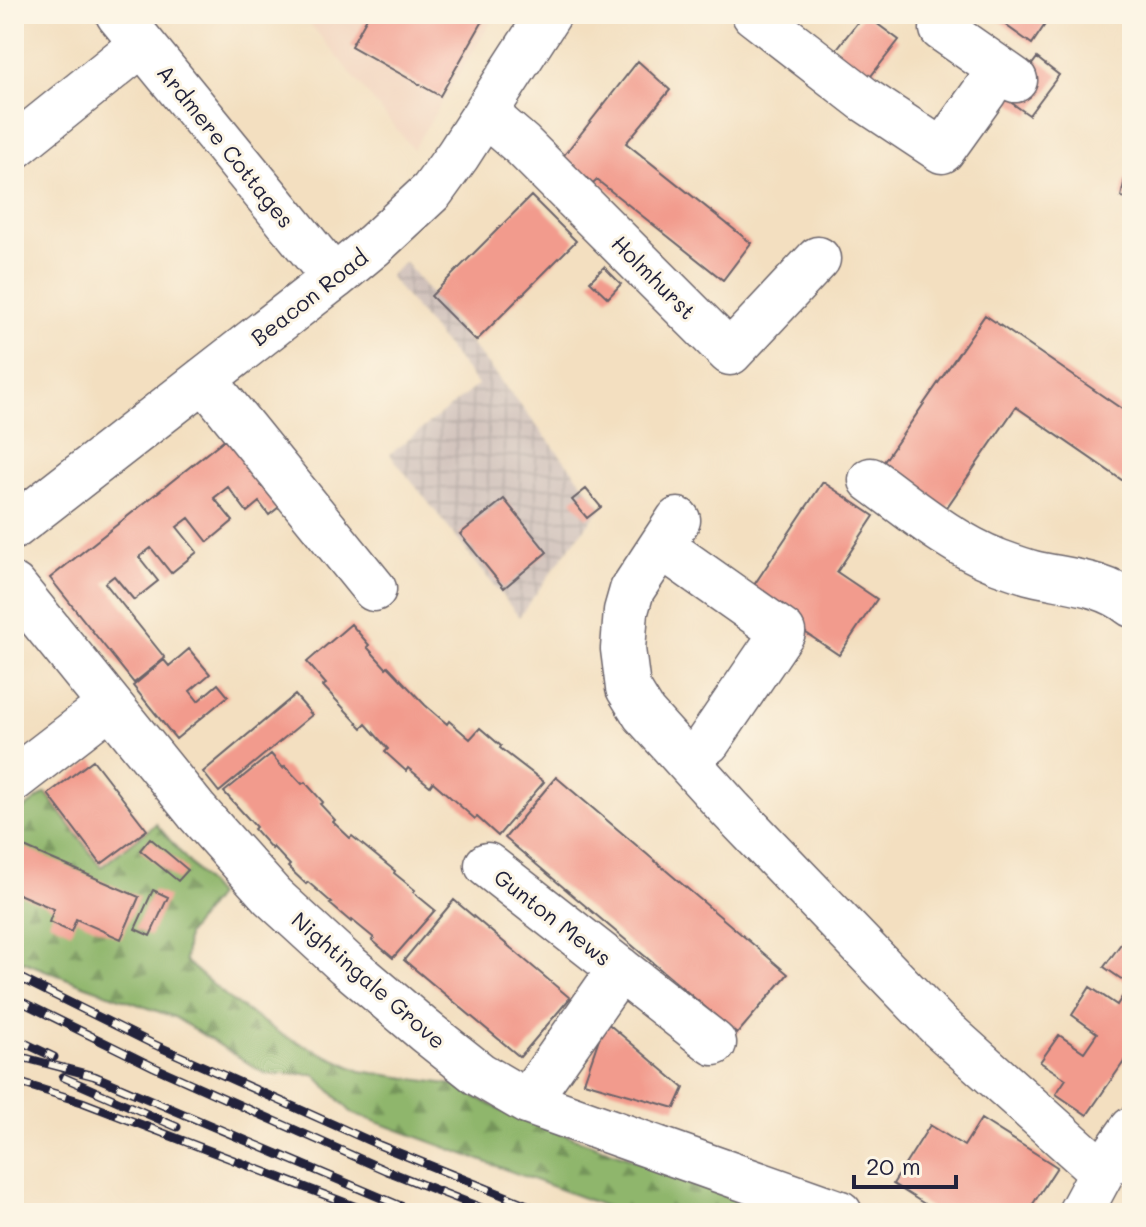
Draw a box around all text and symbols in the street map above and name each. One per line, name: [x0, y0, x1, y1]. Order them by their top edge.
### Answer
street label: Ardmere Cottages: [151, 58, 301, 234]
street label: Holmhurst: [606, 229, 702, 325]
street label: Beacon Road: [245, 242, 374, 352]
street label: Gunton Mews: [488, 862, 618, 972]
street label: Nightingale Grove: [286, 905, 452, 1055]
scale bar: [854, 1139, 956, 1189]
text: 20 m: [866, 1150, 921, 1181]

